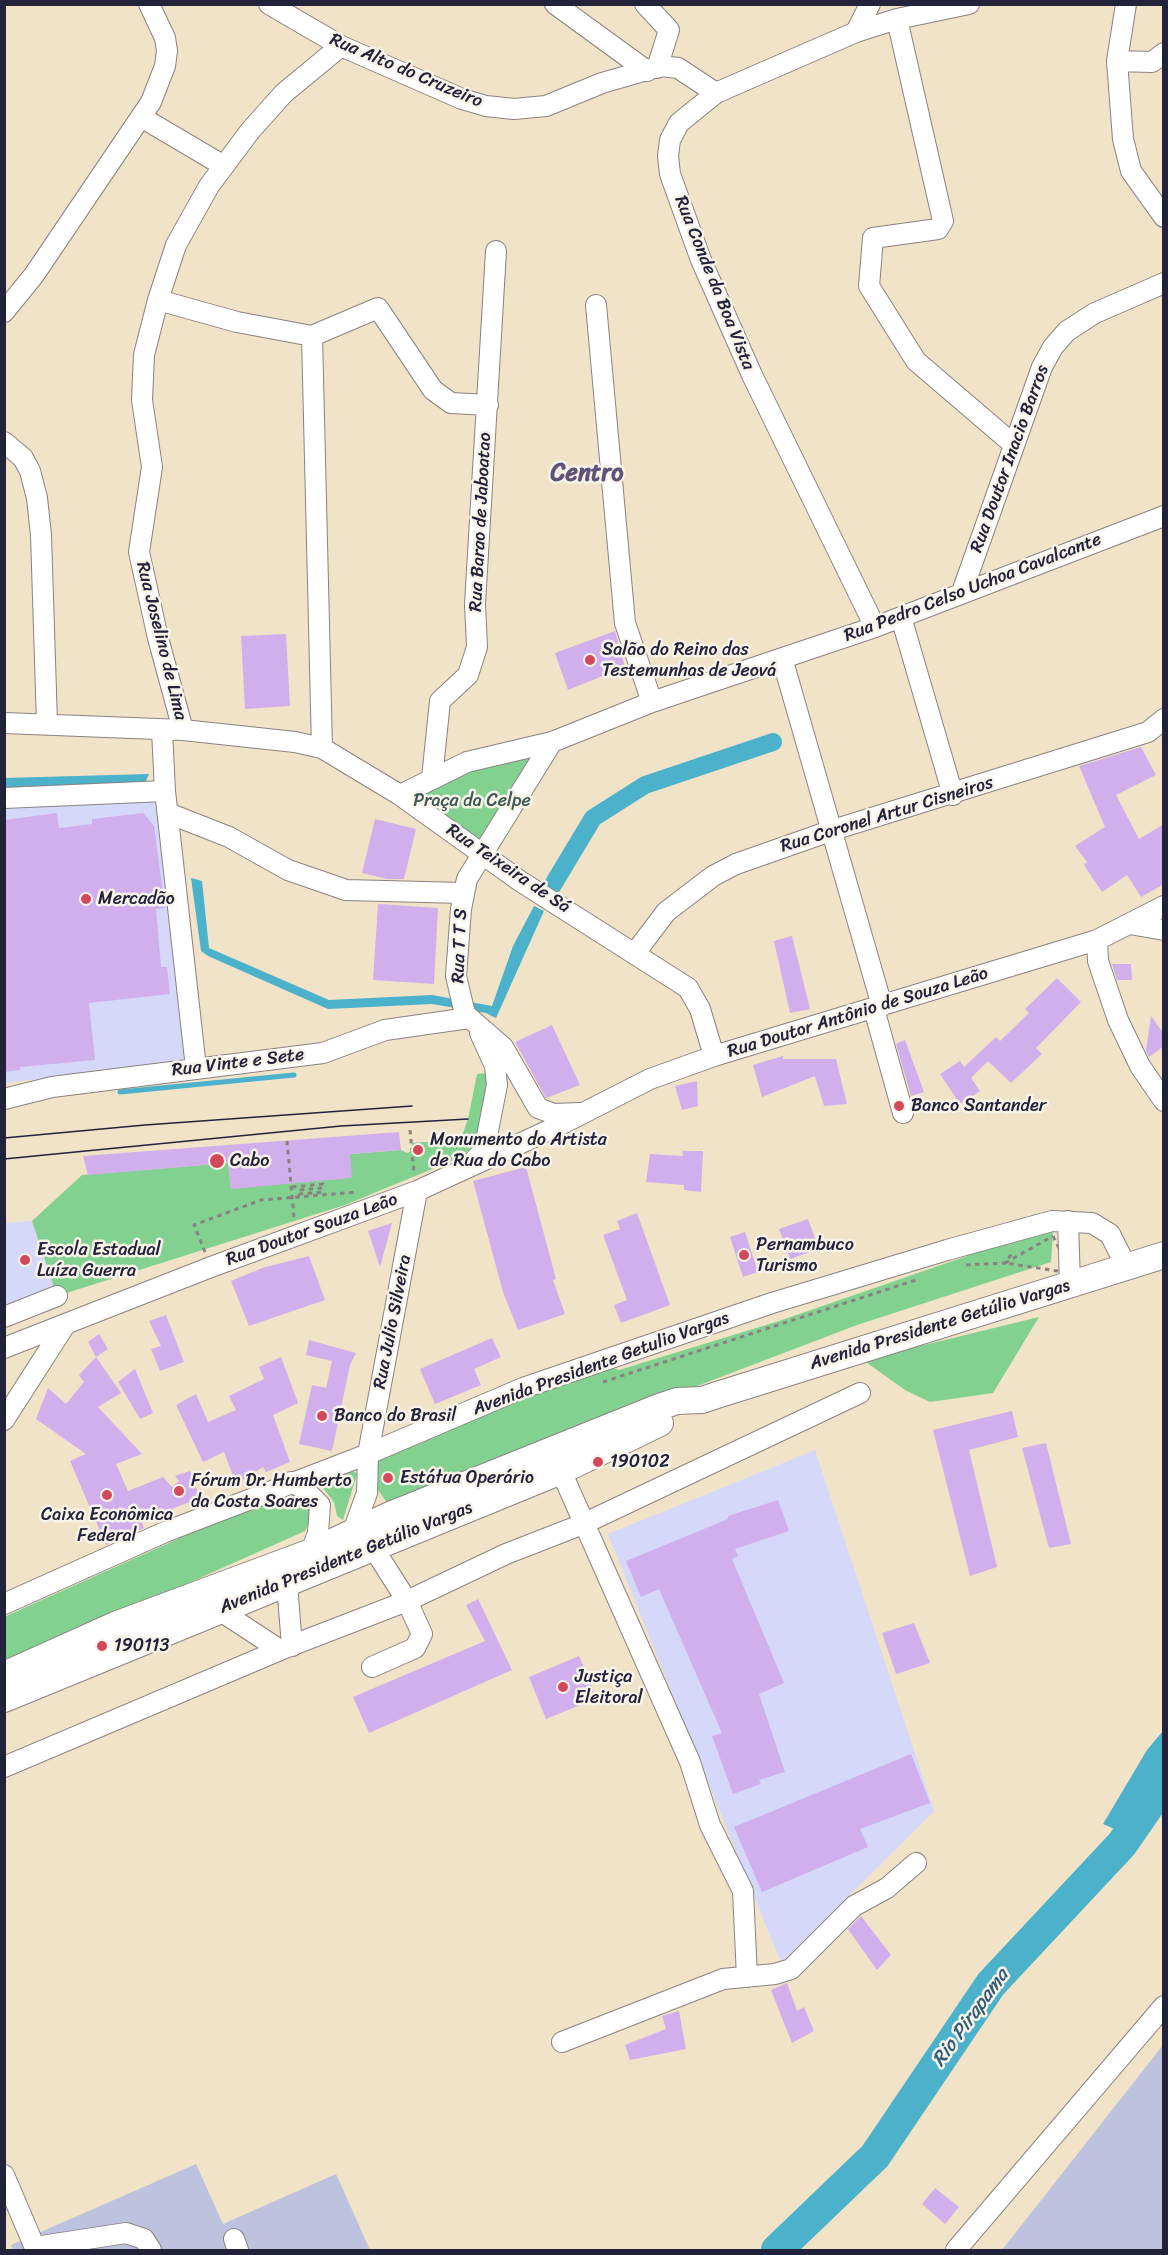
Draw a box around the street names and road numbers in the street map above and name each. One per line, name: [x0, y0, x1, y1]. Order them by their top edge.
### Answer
street label: Rua Alto do Cruzeiro: [326, 29, 486, 113]
street label: Rua Conde da Boa Vista: [669, 193, 759, 373]
street label: Rua Doutor Inacio Barros: [966, 362, 1054, 556]
street label: Rua Barao de Jaboatao: [466, 432, 496, 612]
street label: Rua Pedro Celso Uchoa Cavalcante: [841, 529, 1105, 647]
street label: Rua Joselino de Lima: [131, 559, 191, 723]
street label: Rua Coronel Artur Cisneiros: [778, 772, 996, 858]
street label: Rua Teixeira de Sá: [442, 820, 574, 918]
street label: Rua T T S: [448, 908, 472, 984]
street label: Rua Doutor Antônio de Souza Leão: [725, 963, 991, 1063]
street label: Rua Vinte e Sete: [171, 1044, 305, 1082]
street label: Rua Doutor Souza Leão: [223, 1189, 401, 1271]
street label: Rua Julio Silveira: [369, 1253, 417, 1391]
street label: Avenida Presidente Getúlio Vargas: [807, 1275, 1073, 1375]
street label: Avenida Presidente Getulio Vargas: [470, 1308, 732, 1420]
street label: Avenida Presidente Getúlio Vargas: [216, 1497, 476, 1619]

